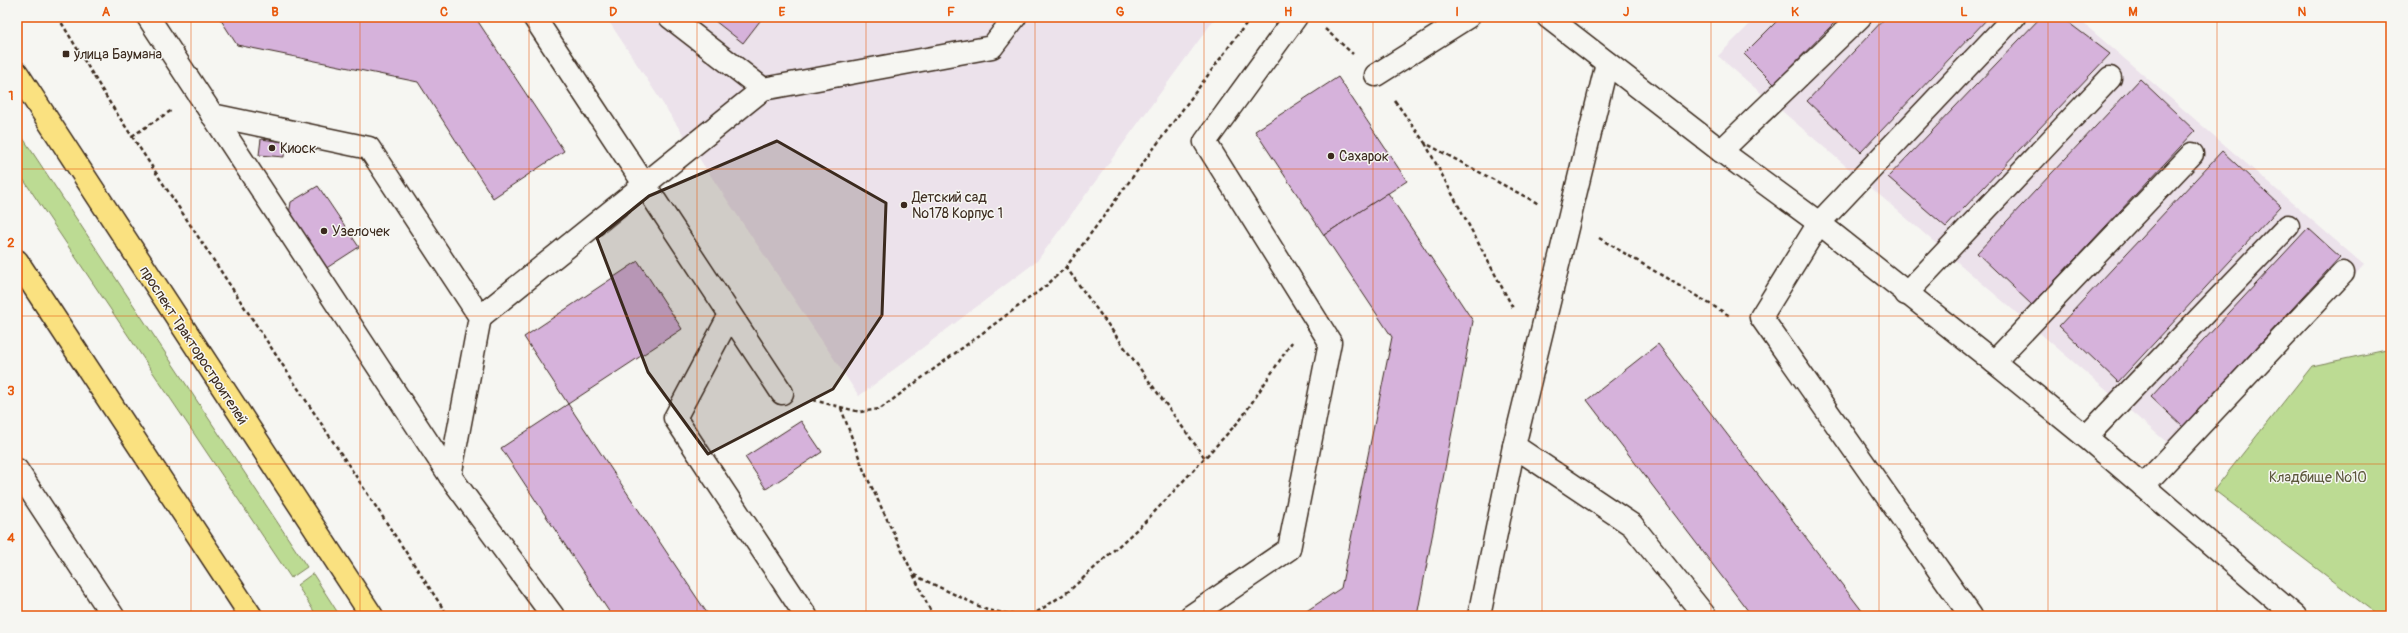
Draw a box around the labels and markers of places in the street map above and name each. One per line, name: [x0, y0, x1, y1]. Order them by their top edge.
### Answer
place label: улица Баумана: [73, 46, 162, 63]
marker: улица Баумана: [61, 49, 71, 59]
place label: Киоск: [280, 140, 316, 157]
marker: Киоск: [267, 143, 277, 153]
place label: Сахарок: [1339, 148, 1389, 165]
marker: Сахарок: [1326, 151, 1336, 161]
place label: Детский сад №178 Корпус 1: [911, 189, 1003, 222]
marker: Детский сад №178 Корпус 1: [899, 200, 909, 210]
place label: Узелочек: [332, 223, 390, 240]
marker: Узелочек: [319, 226, 329, 236]

